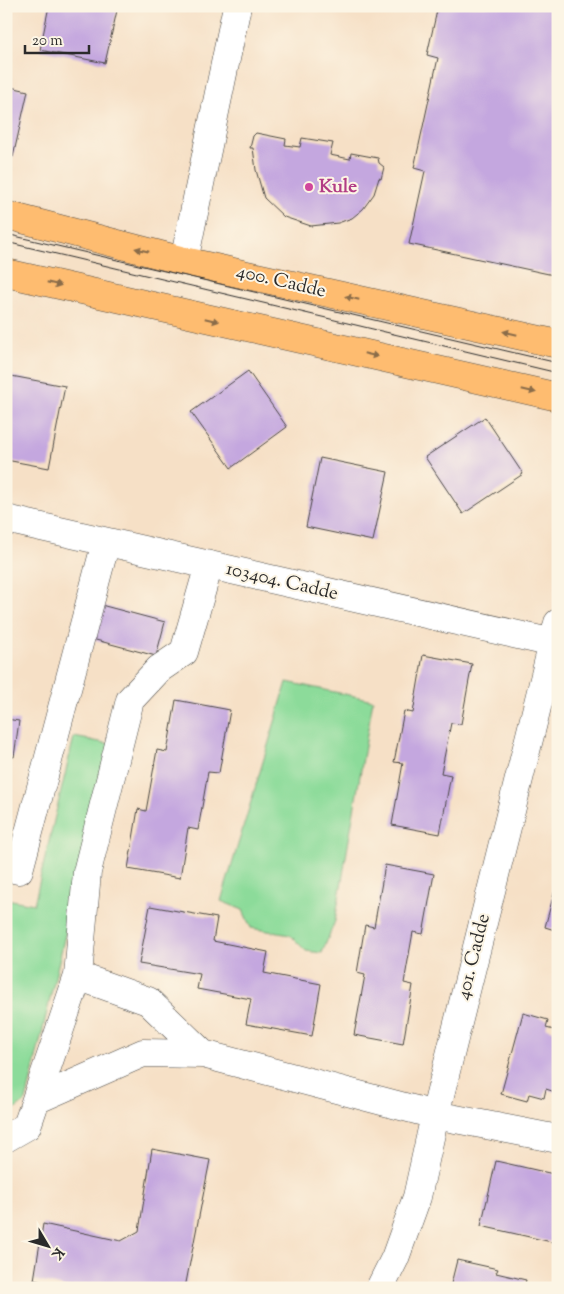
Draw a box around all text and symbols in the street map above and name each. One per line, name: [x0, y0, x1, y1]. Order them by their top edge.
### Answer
scale bar: [25, 22, 89, 54]
text: 20 m: [32, 31, 63, 52]
place label: Kule: [319, 174, 357, 201]
marker: Kule: [303, 181, 315, 193]
one-way arrow: [134, 246, 149, 254]
street label: 400. Cadde: [233, 259, 329, 305]
one-way arrow: [46, 280, 61, 288]
one-way arrow: [344, 294, 359, 302]
one-way arrow: [205, 316, 220, 324]
one-way arrow: [503, 329, 518, 337]
one-way arrow: [363, 351, 378, 359]
one-way arrow: [522, 387, 537, 395]
street label: 103404. Cadde: [223, 556, 341, 608]
street label: 401. Cadde: [450, 911, 498, 1003]
north arrow: [22, 1222, 72, 1272]
text: K: [45, 1243, 68, 1264]

